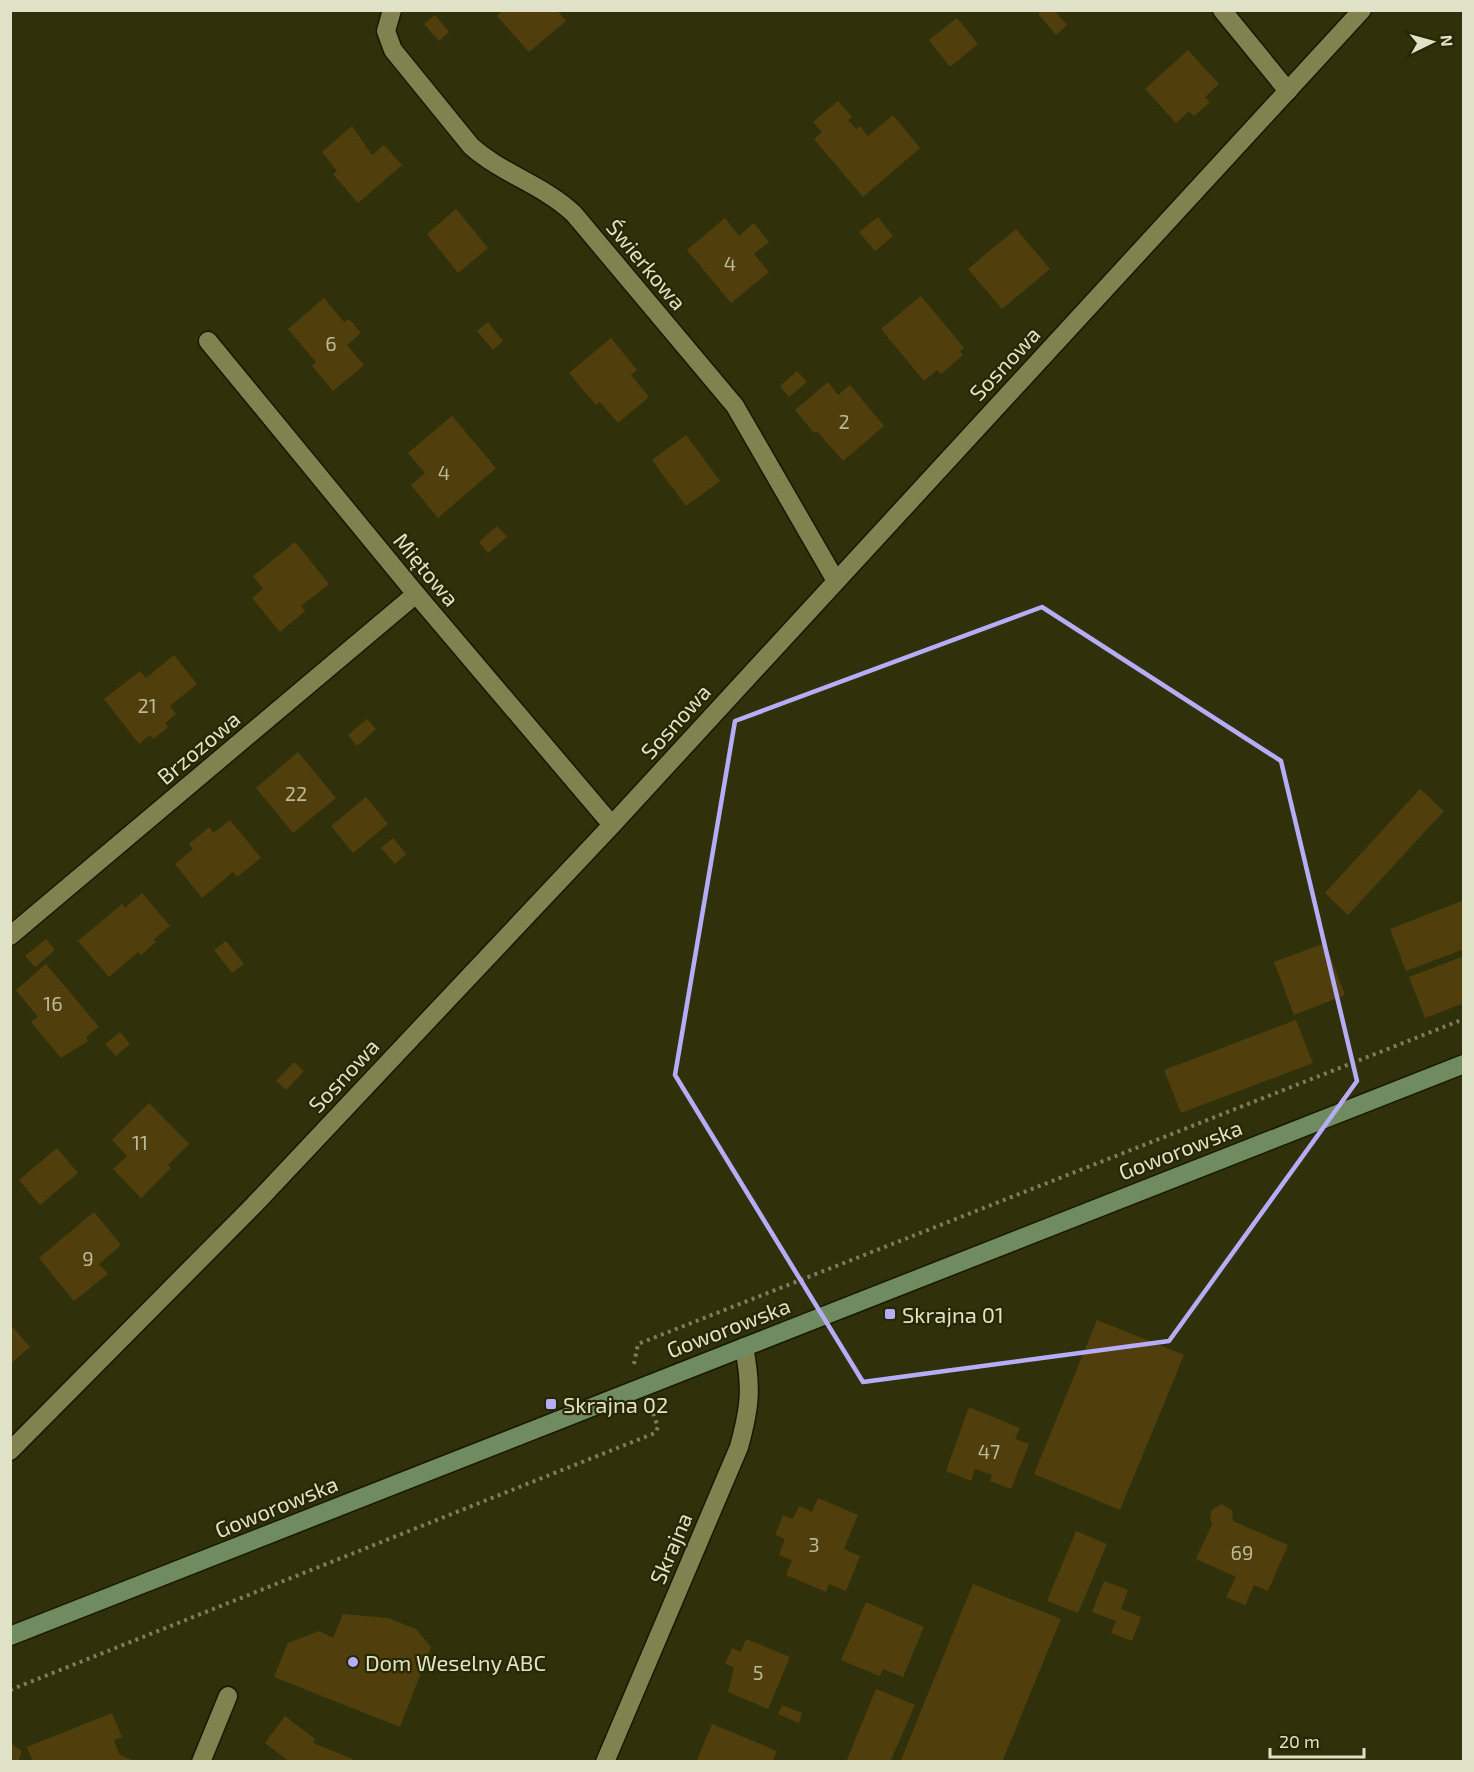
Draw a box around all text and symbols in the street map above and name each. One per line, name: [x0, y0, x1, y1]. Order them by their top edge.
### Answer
north arrow: [1402, 12, 1462, 72]
text: N: [1437, 34, 1457, 47]
street label: Świerkowa: [602, 214, 692, 314]
house number: 4: [724, 251, 736, 275]
street label: Sosnowa: [963, 321, 1045, 405]
house number: 6: [325, 331, 337, 355]
house number: 2: [838, 409, 850, 433]
house number: 4: [438, 460, 450, 484]
street label: Miętowa: [389, 527, 465, 611]
street label: Sosnowa: [635, 678, 715, 764]
house number: 21: [137, 693, 157, 717]
street label: Brzozowa: [151, 705, 245, 789]
house number: 22: [285, 781, 307, 805]
house number: 16: [43, 991, 63, 1015]
street label: Sosnowa: [302, 1033, 384, 1117]
street label: Goworowska: [1114, 1114, 1246, 1184]
house number: 11: [132, 1130, 148, 1154]
house number: 9: [82, 1246, 94, 1270]
street label: Goworowska: [662, 1292, 794, 1362]
place label: Skrajna 01: [902, 1301, 1004, 1328]
marker: Skrajna 01: [883, 1307, 897, 1321]
place label: Skrajna 02: [563, 1391, 668, 1418]
marker: Skrajna 02: [544, 1397, 558, 1411]
house number: 47: [978, 1439, 1000, 1463]
street label: Goworowska: [211, 1470, 341, 1542]
street label: Skrajna: [643, 1508, 698, 1588]
house number: 3: [808, 1532, 820, 1556]
house number: 69: [1231, 1540, 1253, 1564]
place label: Dom Weselny ABC: [365, 1649, 546, 1675]
marker: Dom Weselny ABC: [346, 1655, 360, 1669]
house number: 5: [753, 1660, 763, 1684]
scale bar: [1270, 1721, 1364, 1759]
text: 20 m: [1279, 1730, 1320, 1752]

